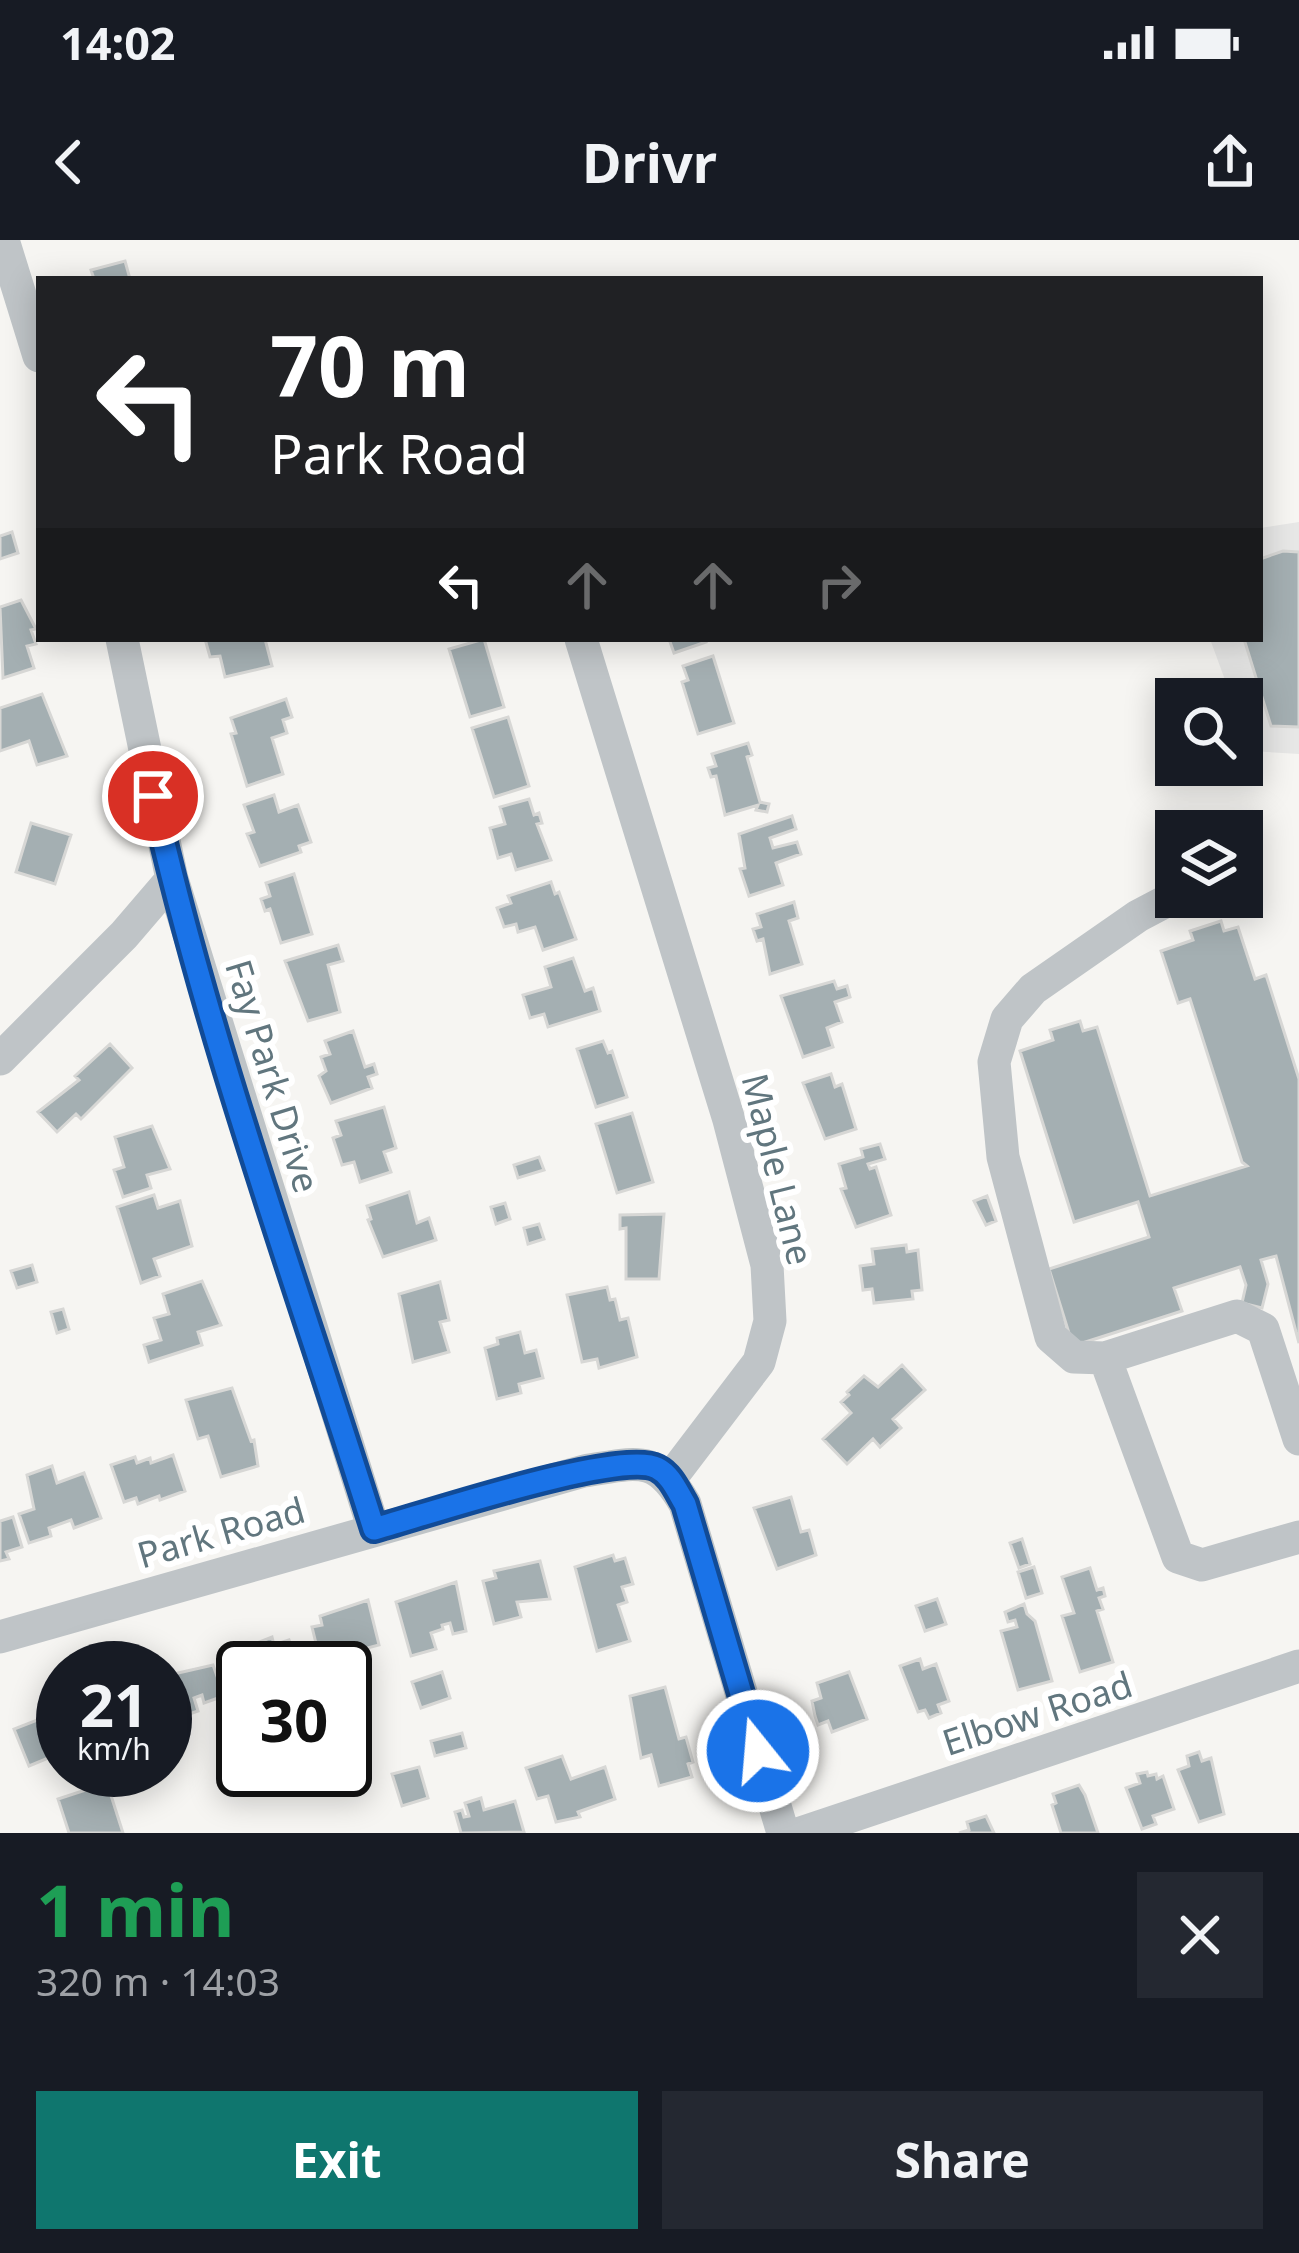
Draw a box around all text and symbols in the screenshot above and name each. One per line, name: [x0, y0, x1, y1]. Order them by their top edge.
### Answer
text: 14:02: [60, 12, 176, 73]
text: Drivr: [582, 125, 717, 199]
icon: back: [36, 129, 102, 195]
icon: share: [1197, 129, 1263, 195]
text: 70 m: [270, 307, 470, 422]
icon: left: [72, 324, 228, 480]
text: Park Road: [270, 416, 528, 490]
icon: left: [428, 552, 494, 618]
icon: ahead: [554, 552, 620, 618]
icon: ahead: [680, 552, 746, 618]
icon: right: [806, 552, 872, 618]
map controls: [1155, 678, 1263, 918]
button: search: [1155, 678, 1263, 786]
pin: [102, 745, 204, 847]
icon: arrive: [120, 763, 186, 829]
button: layers: [1155, 810, 1263, 918]
street label: Fay Park Drive: [214, 954, 332, 1198]
street label: Maple Lane: [731, 1068, 825, 1270]
street label: Park Road: [132, 1485, 310, 1579]
speed limit sign: 30: [216, 1641, 372, 1797]
street label: Elbow Road: [936, 1659, 1138, 1767]
text: 21: [80, 1663, 148, 1745]
position arrow: [695, 1688, 821, 1814]
text: km/h: [77, 1728, 151, 1769]
text: 1 min: [36, 1860, 234, 1958]
button: close: [1137, 1872, 1263, 1998]
text: 320 m · 14:03: [36, 1954, 280, 2007]
button: Exit: [36, 2091, 638, 2229]
button: Share: [662, 2091, 1263, 2229]

